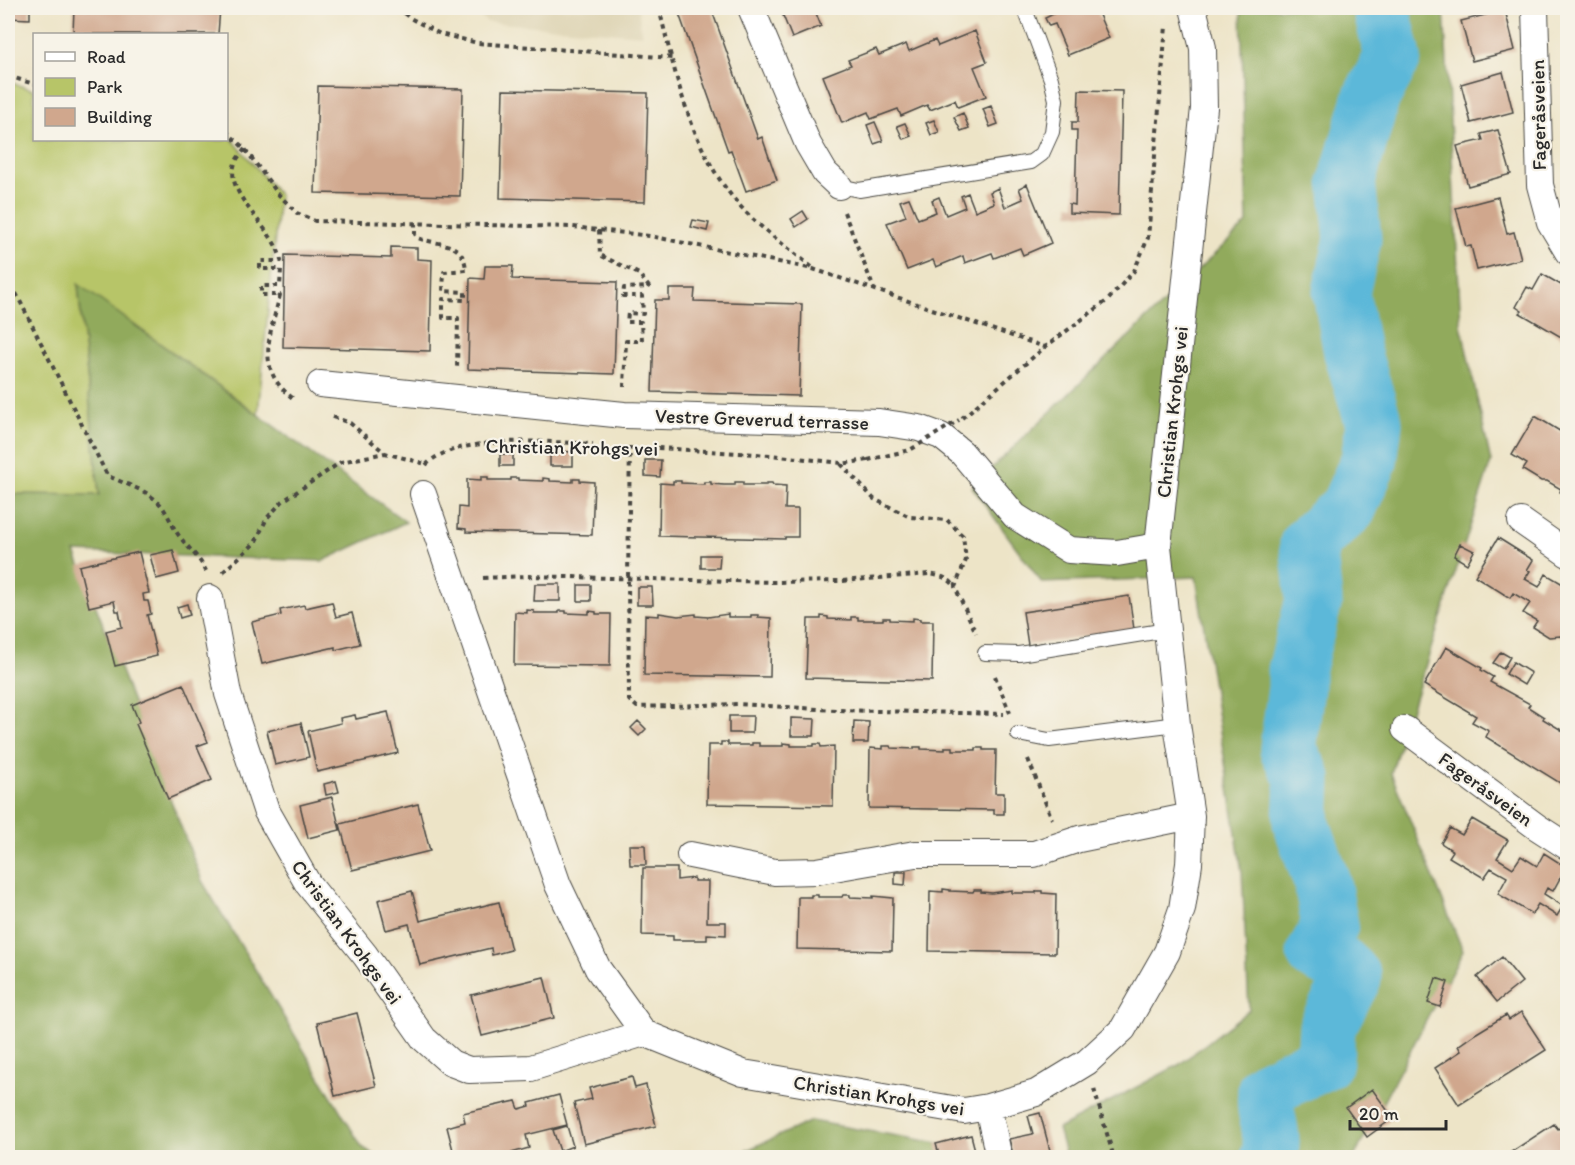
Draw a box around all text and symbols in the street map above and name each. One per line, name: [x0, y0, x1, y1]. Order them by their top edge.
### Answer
legend: [33, 33, 228, 141]
text: Road: [87, 46, 126, 68]
street label: Fageråsveien: [1525, 59, 1551, 171]
text: Park: [87, 76, 122, 98]
text: Building: [87, 106, 153, 128]
street label: Christian Krohgs vei: [1151, 325, 1193, 499]
street label: Vestre Greverud terrasse: [655, 403, 869, 435]
street label: Christian Krohgs vei: [485, 433, 659, 461]
street label: Fageråsveien: [1434, 747, 1538, 831]
street label: Christian Krohgs vei: [287, 855, 407, 1009]
street label: Christian Krohgs vei: [792, 1070, 966, 1120]
scale bar: [1350, 1093, 1446, 1131]
text: 20 m: [1359, 1103, 1399, 1125]

